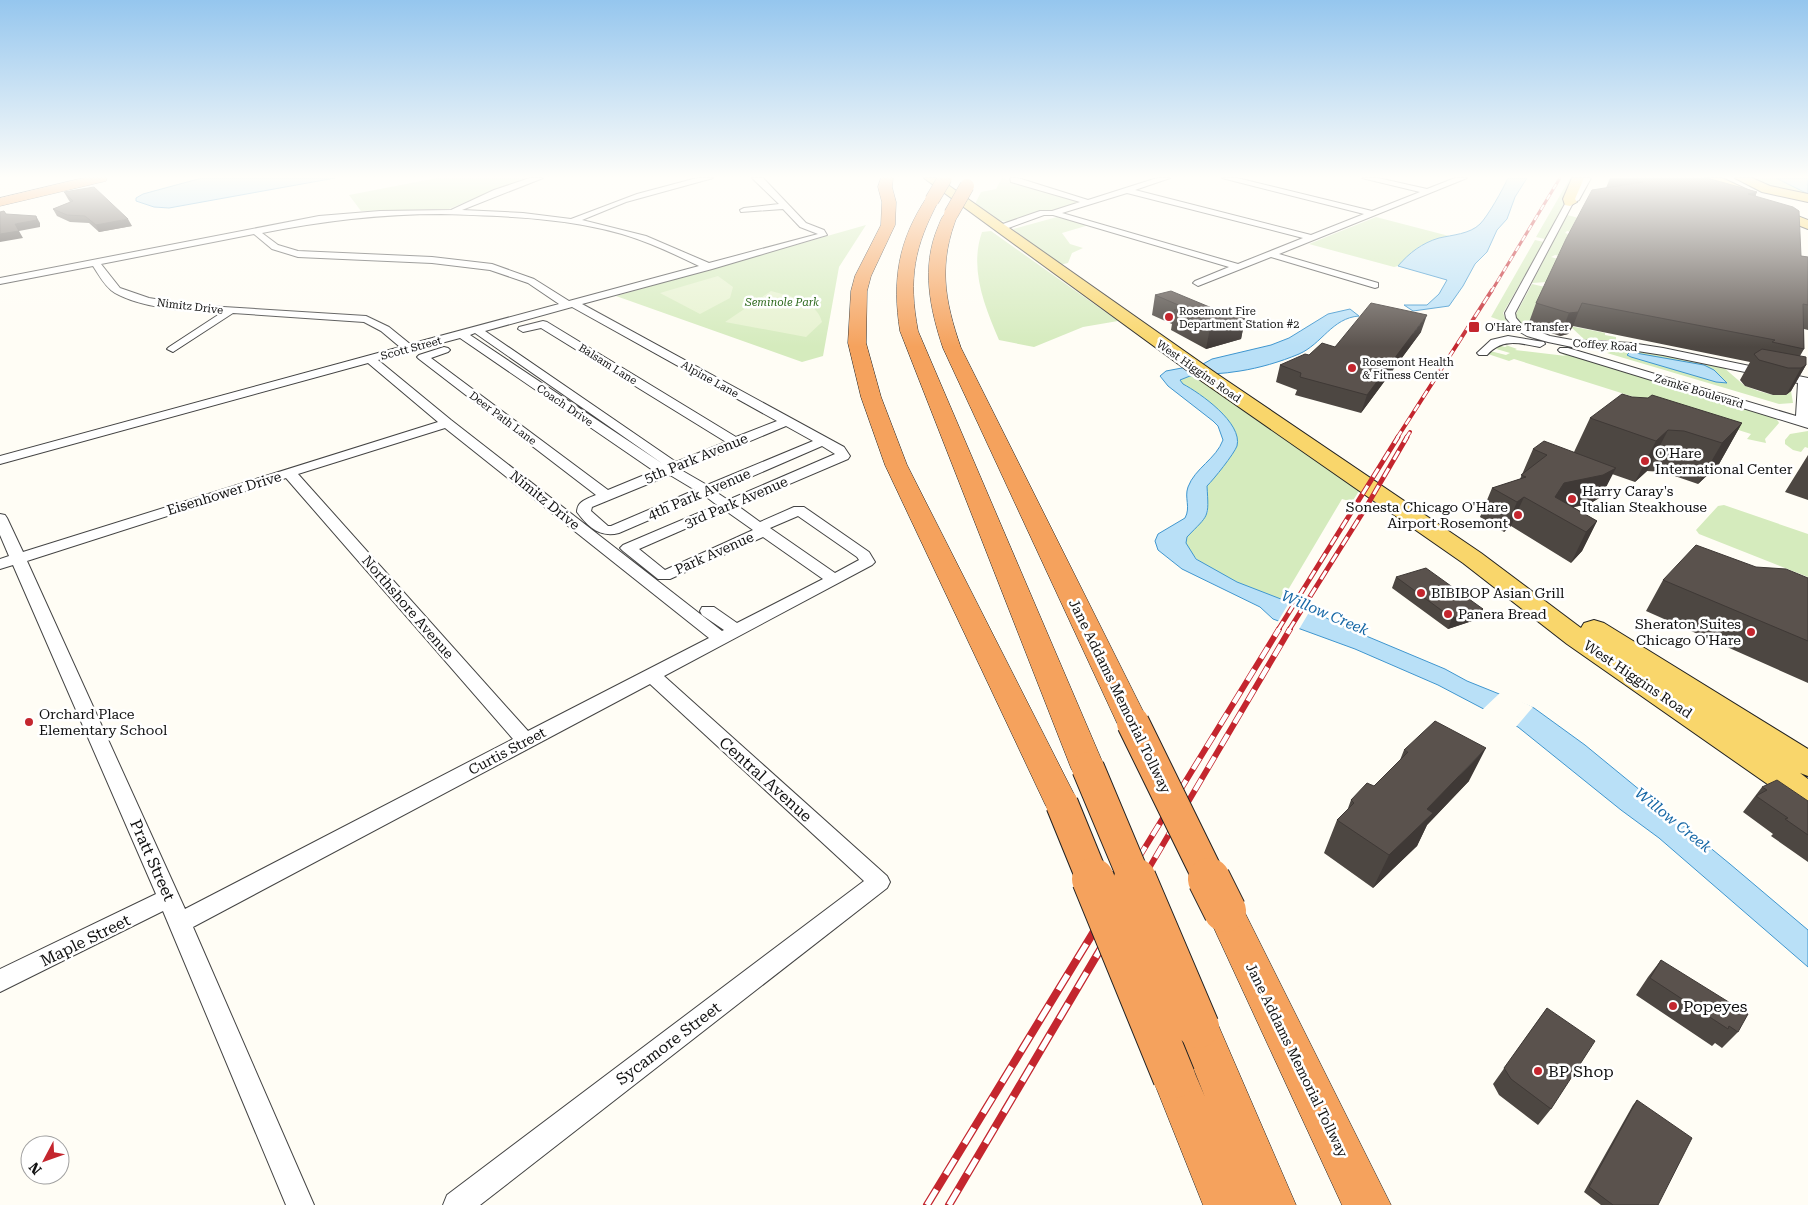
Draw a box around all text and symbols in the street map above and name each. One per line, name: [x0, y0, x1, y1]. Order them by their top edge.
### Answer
street label: Nimitz Drive: [156, 296, 224, 317]
park label: Seminole Park: [744, 296, 819, 309]
place label: Rosemont Fire Department Station #2: [1179, 305, 1300, 331]
marker: Rosemont Fire Department Station #2: [1163, 311, 1175, 323]
marker: O'Hare Transfer: [1467, 320, 1481, 334]
place label: O'Hare Transfer: [1485, 321, 1569, 334]
street label: Scott Street: [379, 334, 443, 363]
street label: West Higgins Road: [1154, 337, 1243, 405]
street label: Coffey Road: [1572, 337, 1638, 354]
street label: Balsam Lane: [576, 341, 639, 388]
place label: Rosemont Health & Fitness Center: [1362, 356, 1454, 382]
street label: Alpine Lane: [679, 358, 741, 401]
marker: Rosemont Health & Fitness Center: [1346, 362, 1358, 374]
street label: Zemke Boulevard: [1653, 372, 1745, 411]
street label: Coach Drive: [534, 382, 595, 429]
street label: Deer Path Lane: [467, 389, 539, 448]
street label: 5th Park Avenue: [642, 430, 750, 486]
place label: O'Hare International Center: [1655, 445, 1793, 477]
marker: O'Hare International Center: [1639, 455, 1651, 467]
street label: 4th Park Avenue: [645, 465, 753, 523]
street label: Nimitz Drive: [507, 467, 583, 533]
street label: Eisenhower Drive: [165, 468, 283, 518]
street label: 3rd Park Avenue: [682, 473, 790, 531]
place label: Harry Caray's Italian Steakhouse: [1582, 483, 1707, 515]
marker: Harry Caray's Italian Steakhouse: [1566, 493, 1578, 505]
place label: Sonesta Chicago O'Hare Airport Rosemont: [1346, 499, 1508, 531]
marker: Sonesta Chicago O'Hare Airport Rosemont: [1512, 509, 1524, 521]
street label: Park Avenue: [672, 528, 756, 578]
street label: Northshore Avenue: [359, 552, 457, 662]
place label: BIBIBOP Asian Grill: [1431, 585, 1565, 601]
water label: Willow Creek: [1279, 587, 1372, 640]
marker: BIBIBOP Asian Grill: [1415, 587, 1427, 599]
street label: Jane Addams Memorial Tollway: [1066, 596, 1174, 796]
place label: Panera Bread: [1458, 606, 1547, 622]
marker: Panera Bread: [1442, 608, 1454, 620]
place label: Sheraton Suites Chicago O'Hare: [1635, 616, 1741, 648]
marker: Sheraton Suites Chicago O'Hare: [1745, 626, 1757, 638]
street label: West Higgins Road: [1581, 637, 1695, 721]
place label: Orchard Place Elementary School: [39, 706, 168, 738]
marker: Orchard Place Elementary School: [23, 716, 35, 728]
street label: Curtis Street: [466, 724, 548, 778]
street label: Central Avenue: [715, 733, 816, 826]
water label: Willow Creek: [1631, 784, 1715, 857]
street label: Pratt Street: [126, 816, 179, 904]
street label: Maple Street: [37, 910, 133, 970]
street label: Jane Addams Memorial Tollway: [1243, 960, 1351, 1160]
place label: Popeyes: [1683, 997, 1748, 1016]
street label: Sycamore Street: [612, 998, 724, 1089]
marker: Popeyes: [1667, 1000, 1679, 1012]
place label: BP Shop: [1548, 1062, 1614, 1081]
marker: BP Shop: [1532, 1065, 1544, 1077]
north arrow: [20, 1135, 70, 1185]
text: N: [25, 1159, 45, 1178]

